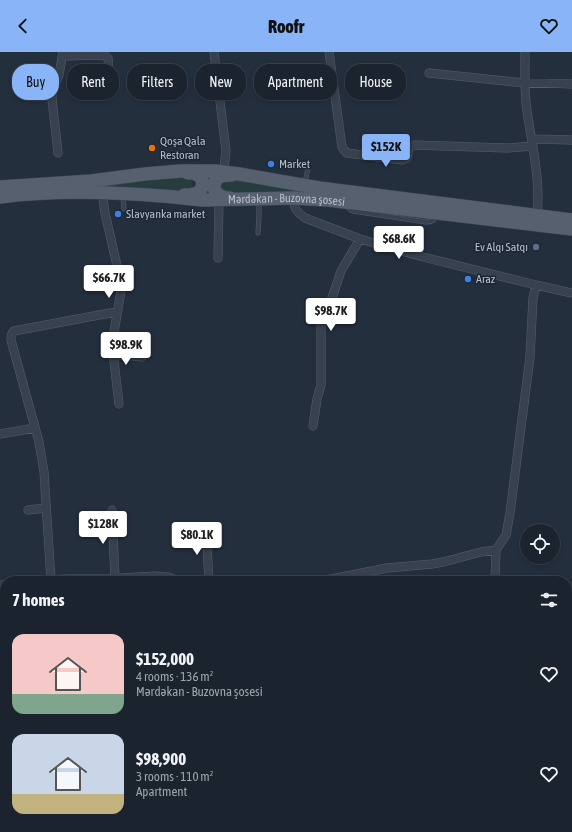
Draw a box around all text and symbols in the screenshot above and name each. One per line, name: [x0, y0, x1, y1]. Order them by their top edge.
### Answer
icon: back: [12, 15, 34, 37]
icon: heart: [538, 15, 560, 37]
text: Roofr: [268, 16, 304, 37]
chip: Buy: [12, 64, 59, 100]
chip: Rent: [67, 64, 119, 100]
chip: Filters: [127, 64, 187, 100]
chip: New: [195, 64, 246, 100]
chip: Apartment: [254, 64, 337, 100]
chip: House: [345, 64, 406, 100]
place label: Qoşa Qala Restoran: [160, 134, 205, 162]
pin: $152K: [358, 134, 414, 168]
text: $152K: [371, 139, 401, 154]
marker: Qoşa Qala Restoran: [147, 143, 157, 153]
place label: Market: [279, 157, 311, 171]
marker: Market: [266, 159, 276, 169]
street label: Mərdəkan - Buzovna şosesi: [228, 191, 346, 209]
place label: Slavyanka market: [126, 207, 206, 221]
marker: Slavyanka market: [113, 209, 123, 219]
pin: $68.6K: [366, 226, 432, 260]
text: $68.6K: [383, 231, 415, 246]
place label: Ev Alqı Satqı: [475, 240, 528, 254]
marker: Ev Alqı Satqı: [531, 242, 541, 252]
pin: $66.7K: [76, 265, 142, 299]
text: $66.7K: [93, 270, 125, 285]
place label: Araz: [476, 272, 496, 286]
marker: Araz: [463, 274, 473, 284]
pin: $98.7K: [298, 298, 364, 332]
text: $98.7K: [315, 303, 347, 318]
pin: $98.9K: [93, 332, 159, 366]
text: $98.9K: [110, 337, 142, 352]
pin: $128K: [75, 511, 131, 545]
text: $128K: [88, 516, 118, 531]
pin: $80.1K: [164, 522, 230, 556]
map controls: [520, 524, 560, 564]
button: locate: [520, 524, 560, 564]
text: $80.1K: [181, 527, 213, 542]
icon: filters: [538, 589, 560, 611]
text: 7 homes: [12, 590, 65, 610]
text: $152,000: [136, 649, 194, 669]
icon: home: [44, 650, 92, 698]
icon: heart: [538, 663, 560, 685]
text: 4 rooms · 136 m²: [136, 669, 213, 684]
text: Mərdəkan - Buzovna şosesi: [136, 684, 263, 699]
text: $98,900: [136, 749, 186, 769]
icon: home: [44, 750, 92, 798]
icon: heart: [538, 763, 560, 785]
text: 3 rooms · 110 m²: [136, 769, 213, 784]
text: Apartment: [136, 784, 187, 799]

